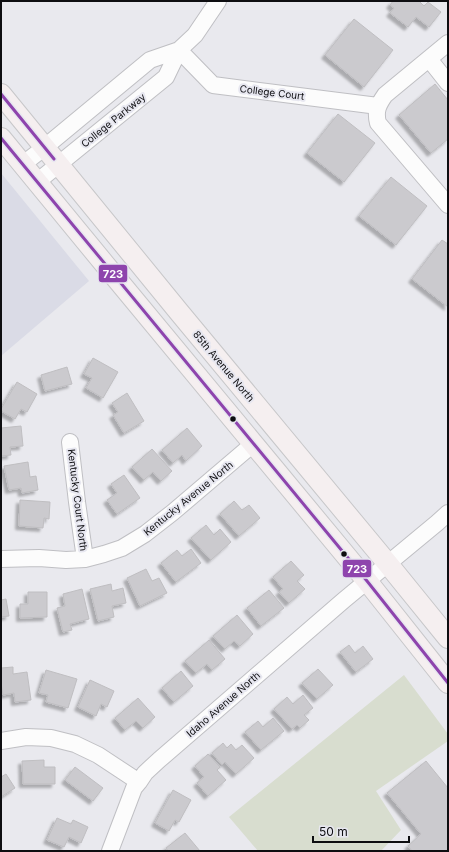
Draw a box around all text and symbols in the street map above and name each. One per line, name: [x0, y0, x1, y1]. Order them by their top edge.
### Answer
street label: College Court: [239, 82, 306, 102]
street label: College Parkway: [78, 90, 148, 150]
line badge: 723: [98, 264, 128, 283]
text: 723: [103, 267, 123, 281]
street label: 85th Avenue North: [191, 328, 257, 404]
unlabelled marker: [228, 414, 238, 424]
street label: Kentucky Court North: [66, 448, 90, 552]
street label: Kentucky Avenue North: [141, 458, 235, 538]
unlabelled marker: [339, 549, 349, 559]
line badge: 723: [342, 559, 372, 578]
text: 723: [347, 562, 367, 576]
street label: Idaho Avenue North: [184, 669, 262, 739]
scale bar: [313, 818, 409, 844]
text: 50 m: [319, 824, 348, 839]

